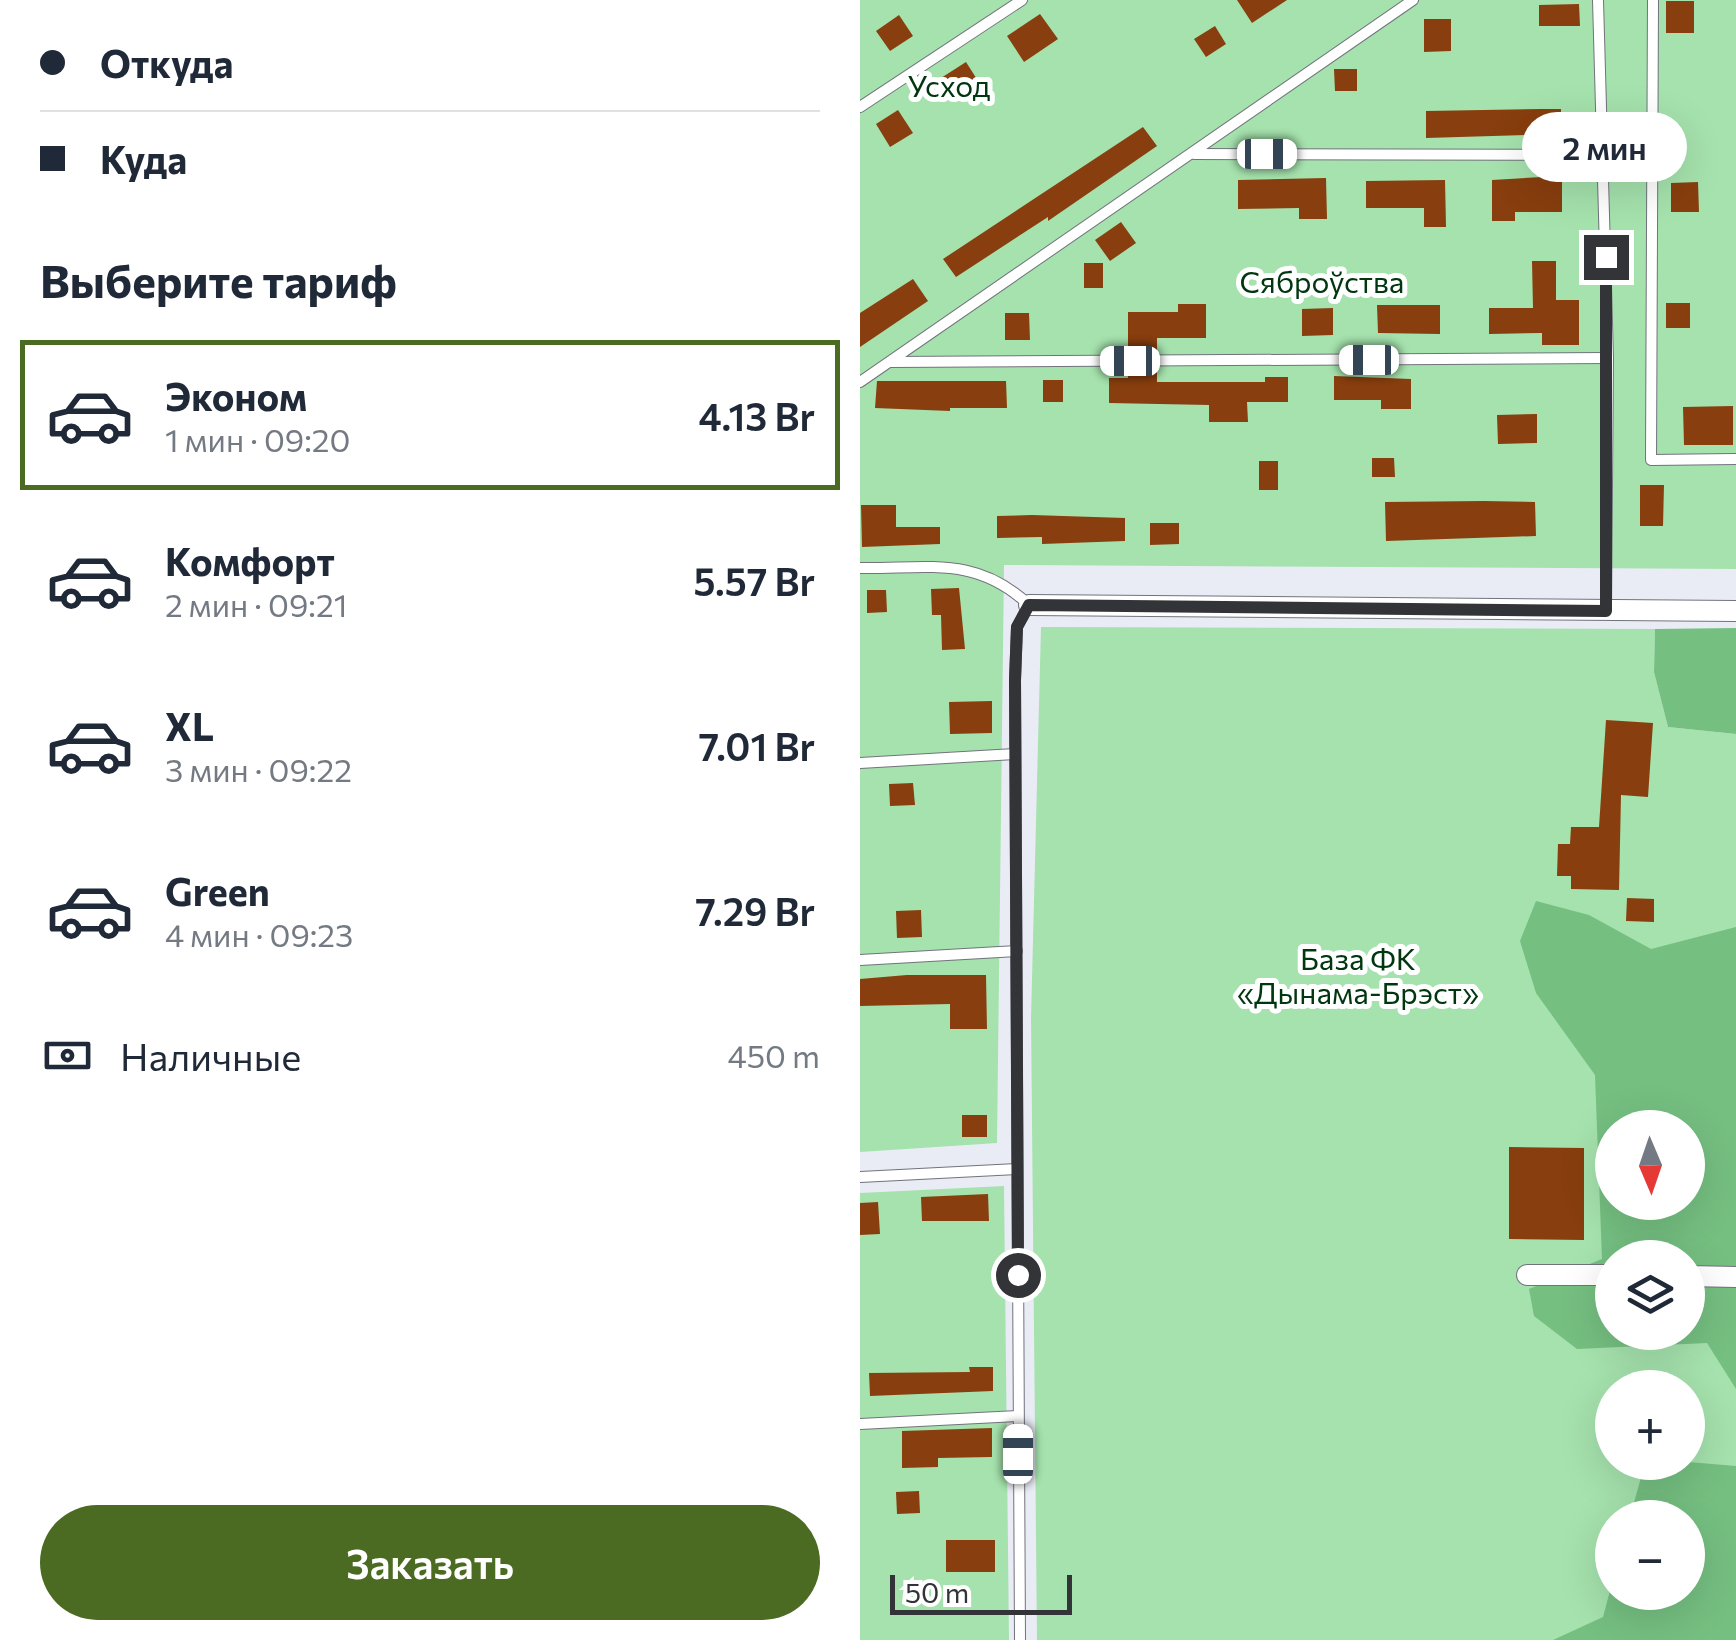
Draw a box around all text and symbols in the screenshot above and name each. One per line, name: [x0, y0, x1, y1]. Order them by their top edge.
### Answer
text: Откуда: [100, 39, 233, 86]
park label: Усход: [908, 66, 990, 103]
callout: 2 мин: [1524, 112, 1688, 182]
text: 2 мин: [1562, 127, 1647, 167]
text: Куда: [100, 135, 187, 182]
car: [1237, 139, 1297, 169]
route end: [1584, 235, 1629, 280]
text: Выберите тариф: [40, 252, 397, 307]
park label: Сяброўства: [1240, 262, 1404, 299]
car: [1339, 345, 1399, 375]
car: [1100, 346, 1160, 376]
icon: car: [45, 370, 135, 460]
text: Эконом: [165, 372, 307, 419]
text: 4.13 Br: [699, 392, 815, 439]
text: 1 мин · 09:20: [165, 419, 350, 459]
icon: car: [45, 535, 135, 625]
text: Комфорт: [165, 537, 335, 584]
text: 5.57 Br: [693, 557, 815, 604]
text: 2 мин · 09:21: [165, 584, 347, 624]
icon: car: [45, 700, 135, 790]
text: XL: [165, 702, 214, 749]
text: 7.01 Br: [698, 722, 815, 769]
text: 3 мин · 09:22: [165, 749, 352, 789]
icon: car: [45, 865, 135, 955]
text: Green: [165, 867, 270, 914]
text: 7.29 Br: [695, 887, 815, 934]
text: 4 мин · 09:23: [165, 914, 353, 954]
park label: База ФК «Дынама-Брэст»: [1237, 939, 1479, 1010]
icon: cash: [40, 1028, 95, 1083]
text: Наличные: [120, 1032, 301, 1079]
text: 450 m: [727, 1035, 820, 1075]
north arrow: [1595, 1110, 1705, 1220]
map controls: [1595, 1110, 1705, 1610]
button: layers: [1595, 1240, 1705, 1350]
route start: [996, 1253, 1041, 1298]
button: +: [1595, 1370, 1705, 1480]
car: [1003, 1424, 1033, 1484]
button: −: [1595, 1500, 1705, 1610]
button: Заказать: [40, 1505, 820, 1620]
scale bar: [890, 1570, 1072, 1614]
text: 50 m: [905, 1575, 969, 1609]

